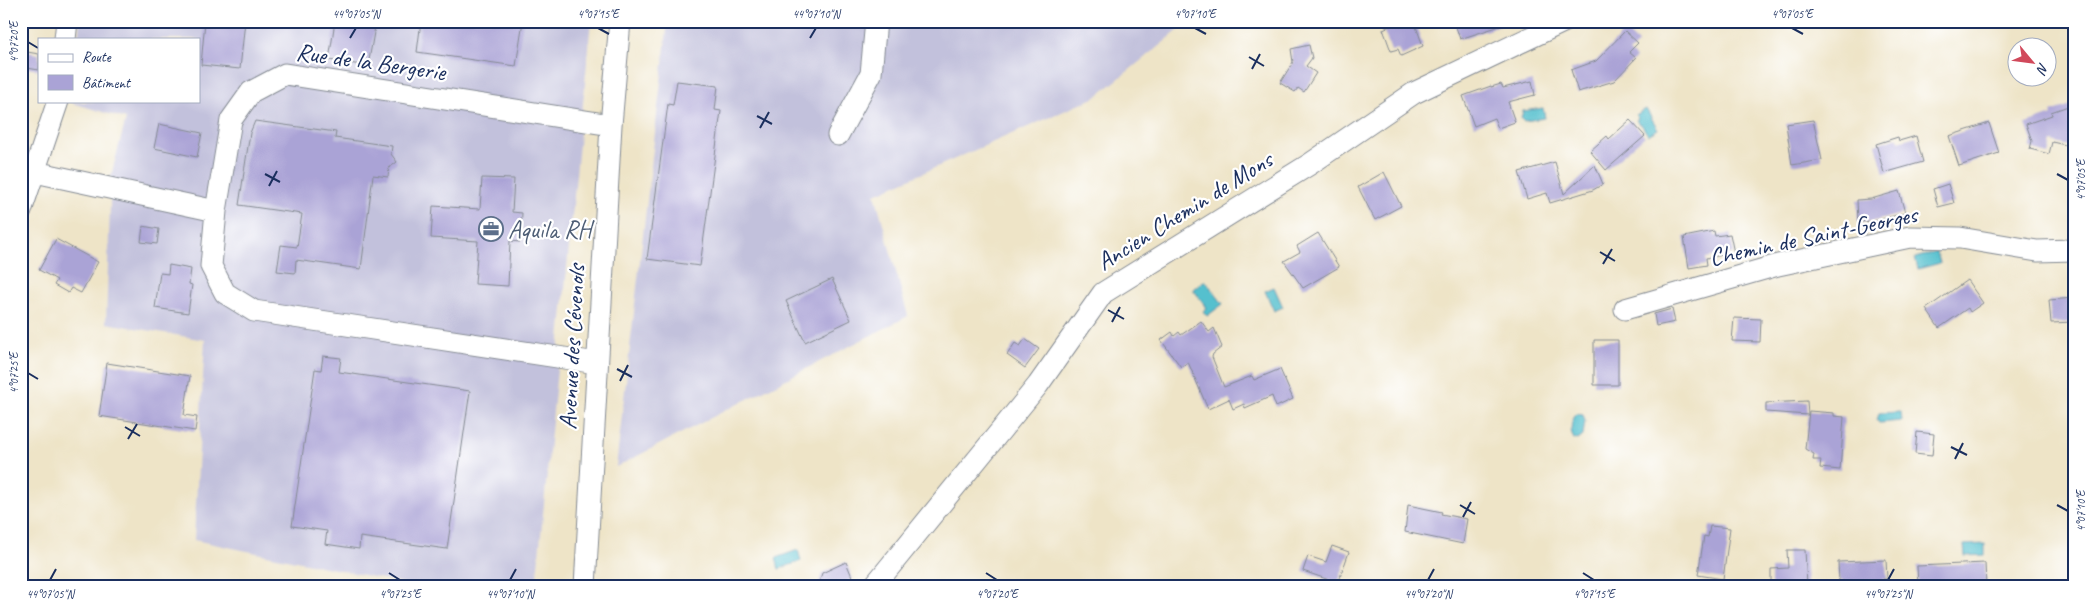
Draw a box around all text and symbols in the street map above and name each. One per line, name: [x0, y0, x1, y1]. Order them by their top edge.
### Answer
text: 44°07'05"N: [332, 6, 381, 22]
text: 4°07'15"E: [578, 6, 620, 22]
text: 44°07'10"N: [792, 6, 841, 22]
text: 4°07'10"E: [1175, 6, 1217, 22]
text: 4°07'05"E: [1772, 6, 1814, 22]
text: 4°07'20"E: [6, 20, 22, 63]
street label: Rue de la Bergerie: [294, 36, 449, 89]
legend: [38, 38, 200, 102]
north arrow: [2008, 38, 2058, 88]
text: Route: [82, 48, 112, 67]
text: N: [2032, 60, 2052, 78]
text: Bâtiment: [82, 74, 132, 93]
street label: Ancien Chemin de Mons: [1090, 142, 1281, 278]
text: 4°07'05"E: [2073, 158, 2089, 201]
street label: Chemin de Saint-Georges: [1706, 198, 1922, 274]
place label: Aquila RH: [508, 214, 595, 246]
office icon: Aquila RH: [478, 216, 504, 242]
street label: Avenue des Cévenols: [552, 261, 592, 430]
text: 4°07'25"E: [6, 351, 22, 394]
text: 4°07'10"E: [2073, 489, 2089, 532]
text: 44°07'05"N: [26, 586, 75, 602]
text: 4°07'25"E: [380, 586, 422, 602]
text: 44°07'10"N: [486, 586, 535, 602]
text: 4°07'20"E: [977, 586, 1019, 602]
text: 44°07'20"N: [1404, 586, 1453, 602]
text: 4°07'15"E: [1574, 586, 1616, 602]
text: 44°07'25"N: [1864, 586, 1913, 602]

